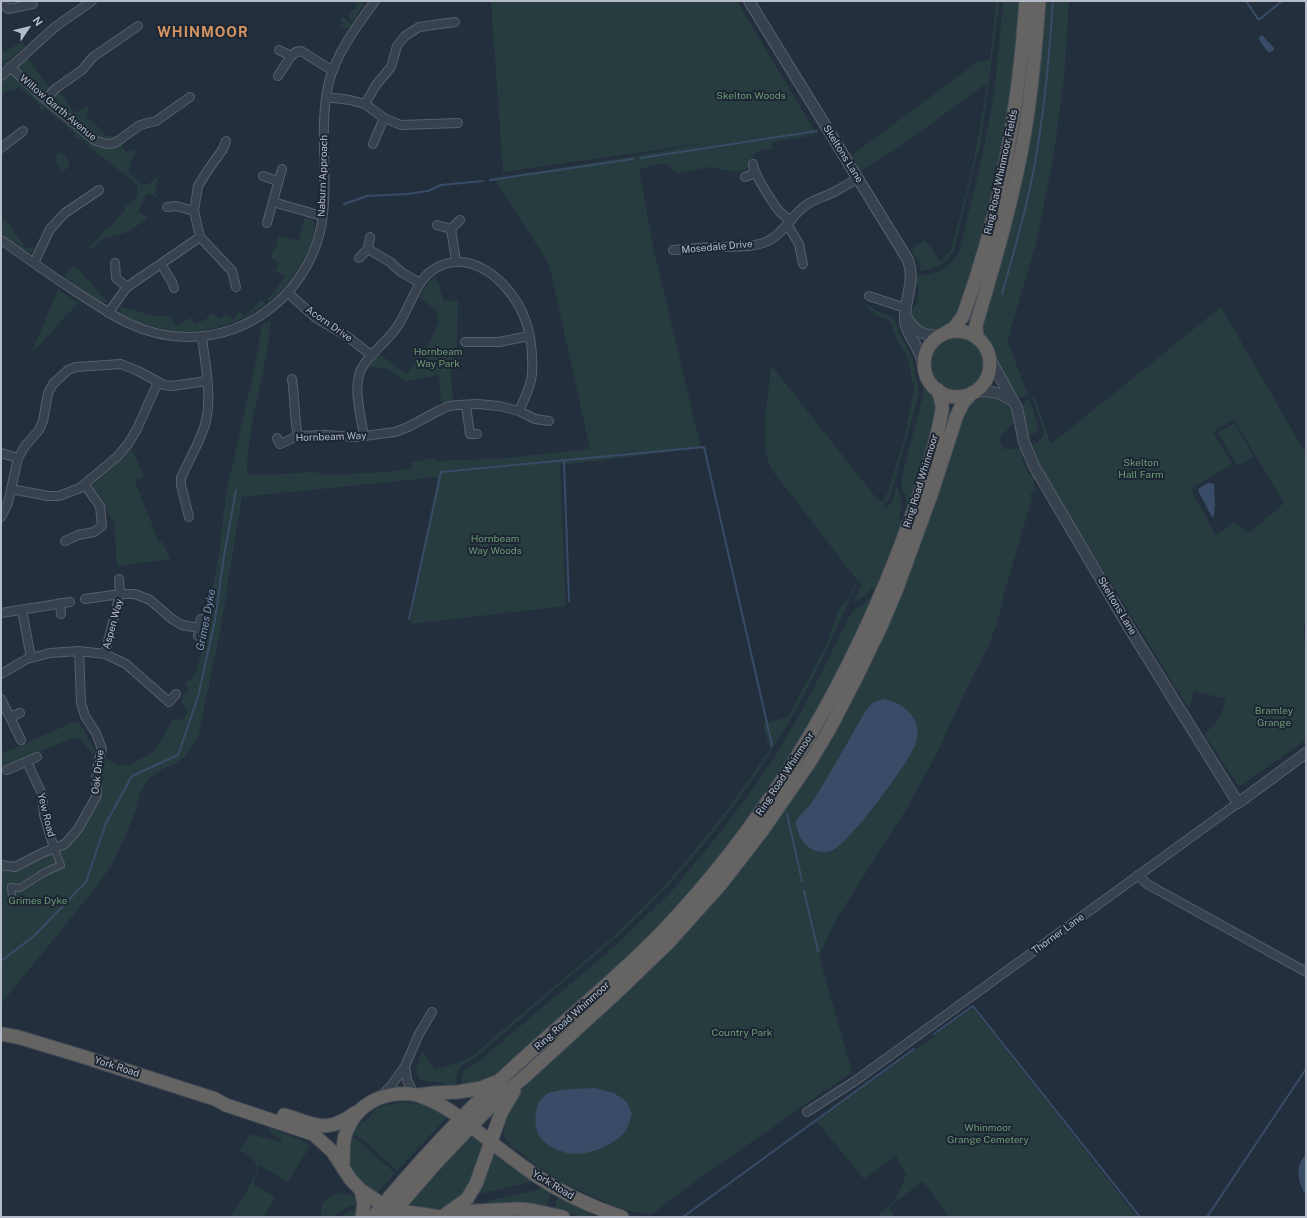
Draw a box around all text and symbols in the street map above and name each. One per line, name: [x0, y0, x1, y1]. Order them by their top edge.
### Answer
north arrow: [8, 8, 48, 48]
text: N: [30, 14, 45, 28]
district label: WHINMOOR: [157, 25, 249, 41]
street label: Willow Garth Avenue: [17, 72, 99, 144]
park label: Skelton Woods: [716, 90, 786, 102]
street label: Ring Road Whinmoor Fields: [982, 108, 1020, 236]
street label: Skeltons Lane: [821, 123, 865, 185]
street label: Naburn Approach: [316, 135, 330, 217]
street label: Mosedale Drive: [681, 238, 753, 256]
street label: Acorn Drive: [303, 304, 355, 344]
park label: Hornbeam Way Park: [414, 346, 462, 370]
street label: Hornbeam Way: [295, 430, 367, 444]
street label: Ring Road Whinmoor: [901, 433, 941, 529]
park label: Skelton Hall Farm: [1118, 457, 1164, 480]
park label: Hornbeam Way Woods: [468, 533, 522, 556]
street label: Skeltons Lane: [1095, 575, 1139, 637]
water label: Grimes Dyke: [194, 588, 218, 652]
street label: Aspen Way: [101, 598, 125, 650]
park label: Bramley Grange: [1255, 705, 1293, 728]
street label: Ring Road Whinmoor: [753, 730, 817, 818]
street label: Oak Drive: [89, 749, 107, 795]
street label: Yew Road: [35, 792, 57, 838]
park label: Grimes Dyke: [9, 895, 67, 907]
street label: Thorner Lane: [1030, 911, 1086, 957]
street label: Ring Road Whinmoor: [532, 979, 612, 1053]
park label: Country Park: [712, 1027, 772, 1039]
street label: York Road: [93, 1054, 141, 1080]
park label: Whinmoor Grange Cemetery: [947, 1122, 1029, 1146]
street label: York Road: [530, 1168, 576, 1202]

